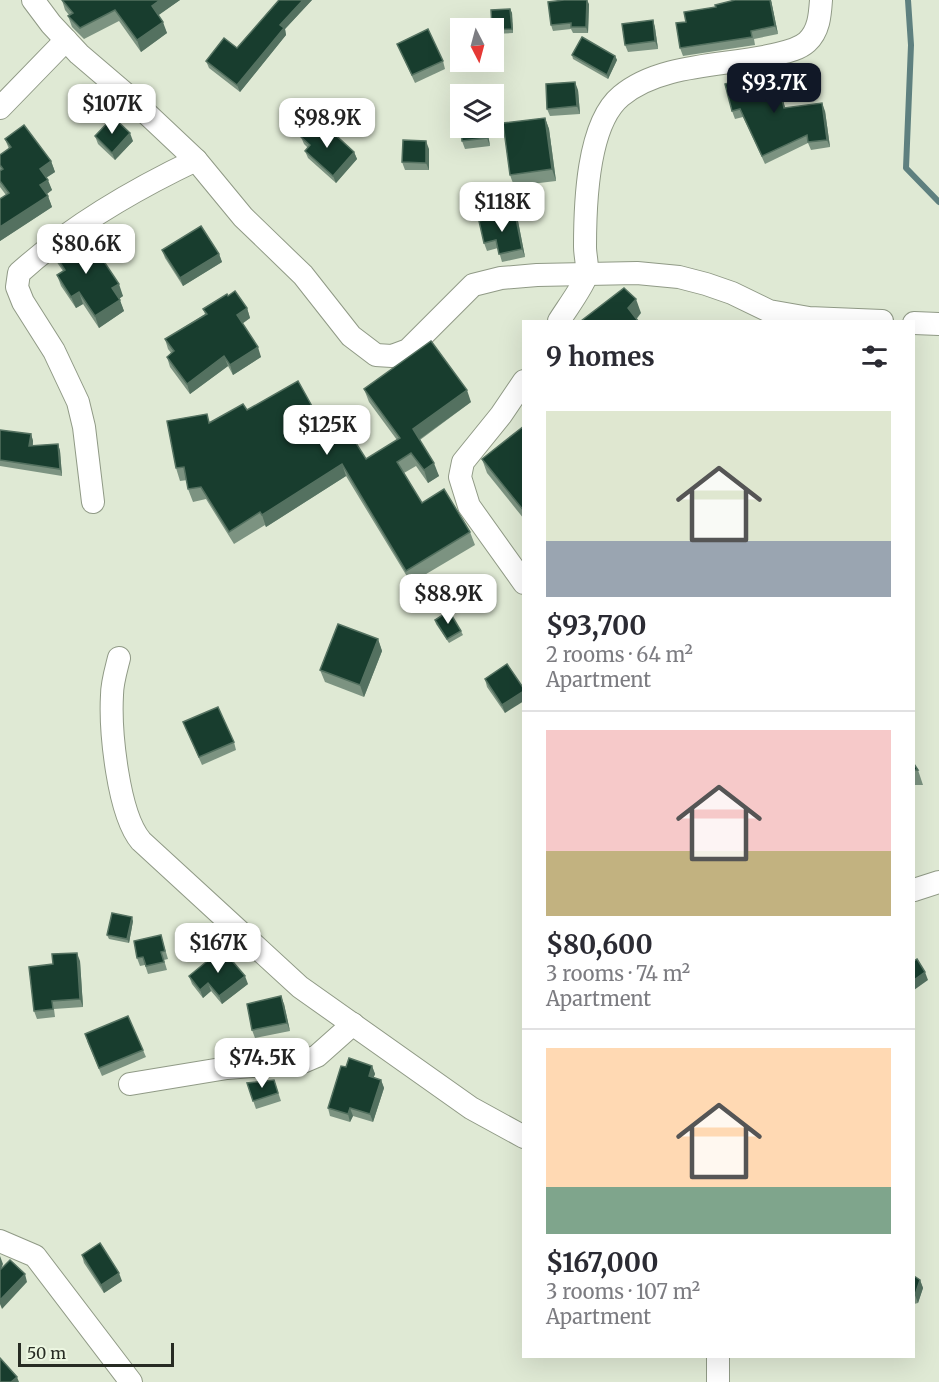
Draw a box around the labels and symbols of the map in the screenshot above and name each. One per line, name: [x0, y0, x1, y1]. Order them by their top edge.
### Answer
north arrow: [450, 18, 504, 72]
pin: $93.7K: [725, 63, 823, 114]
pin: $107K: [70, 84, 154, 135]
pin: $98.9K: [278, 98, 376, 149]
pin: $118K: [460, 182, 544, 233]
pin: $80.6K: [37, 224, 135, 275]
pin: $125K: [285, 405, 369, 456]
pin: $88.9K: [399, 574, 497, 625]
pin: $167K: [176, 923, 260, 974]
pin: $74.5K: [213, 1038, 311, 1089]
scale bar: [18, 1340, 174, 1368]

